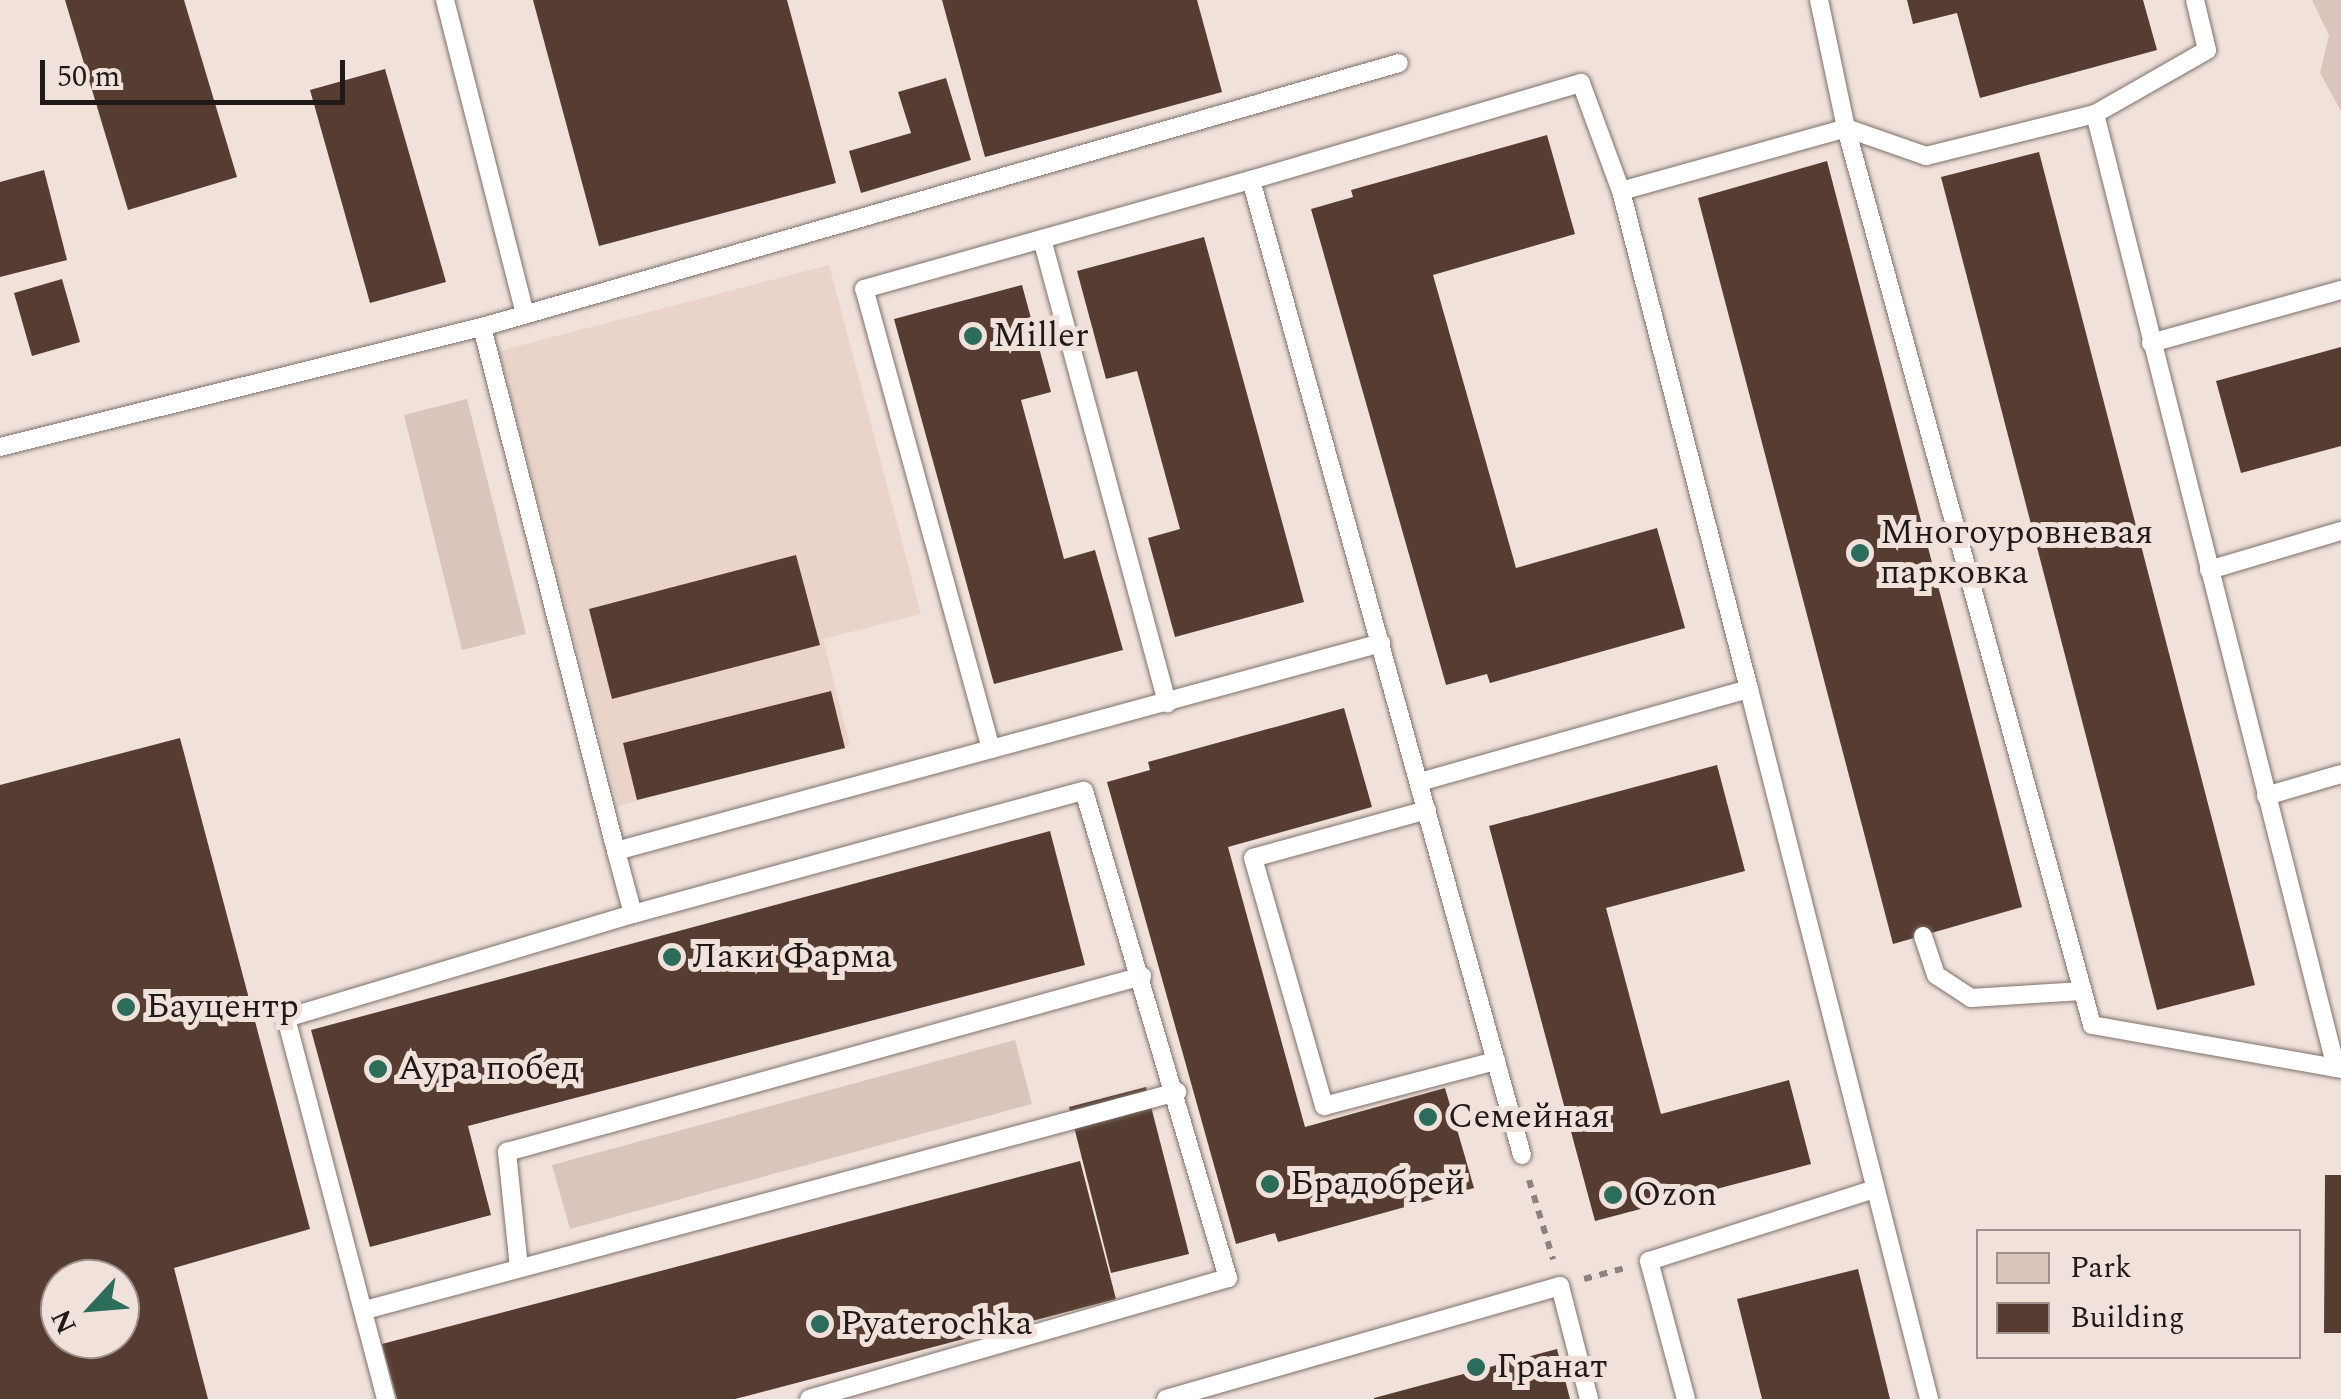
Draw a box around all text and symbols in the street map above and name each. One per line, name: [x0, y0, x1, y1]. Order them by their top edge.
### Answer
scale bar: [45, 40, 350, 102]
text: 50 m: [57, 54, 120, 100]
place label: Miller: [993, 315, 1089, 357]
marker: Miller: [962, 325, 984, 347]
place label: Многоуровневая парковка: [1880, 512, 2153, 594]
marker: Многоуровневая парковка: [1849, 542, 1871, 564]
place label: Лаки Фарма: [692, 936, 892, 978]
marker: Лаки Фарма: [661, 946, 683, 968]
place label: Бауцентр: [146, 986, 299, 1028]
marker: Бауцентр: [115, 996, 137, 1018]
place label: Аура побед: [398, 1048, 580, 1090]
marker: Аура побед: [367, 1058, 389, 1080]
place label: Семейная: [1448, 1096, 1610, 1138]
marker: Семейная: [1417, 1106, 1439, 1128]
place label: Брадобрей: [1290, 1163, 1465, 1205]
marker: Брадобрей: [1259, 1173, 1281, 1195]
place label: Ozon: [1633, 1174, 1717, 1216]
marker: Ozon: [1602, 1184, 1624, 1206]
legend: [1976, 1229, 2301, 1359]
text: Park: [2070, 1245, 2132, 1291]
north arrow: [40, 1259, 140, 1359]
text: Building: [2070, 1295, 2185, 1341]
text: N: [40, 1302, 89, 1341]
place label: Pyaterochka: [840, 1303, 1032, 1345]
marker: Pyaterochka: [809, 1313, 831, 1335]
place label: Гранат: [1496, 1346, 1608, 1388]
marker: Гранат: [1465, 1356, 1487, 1378]

